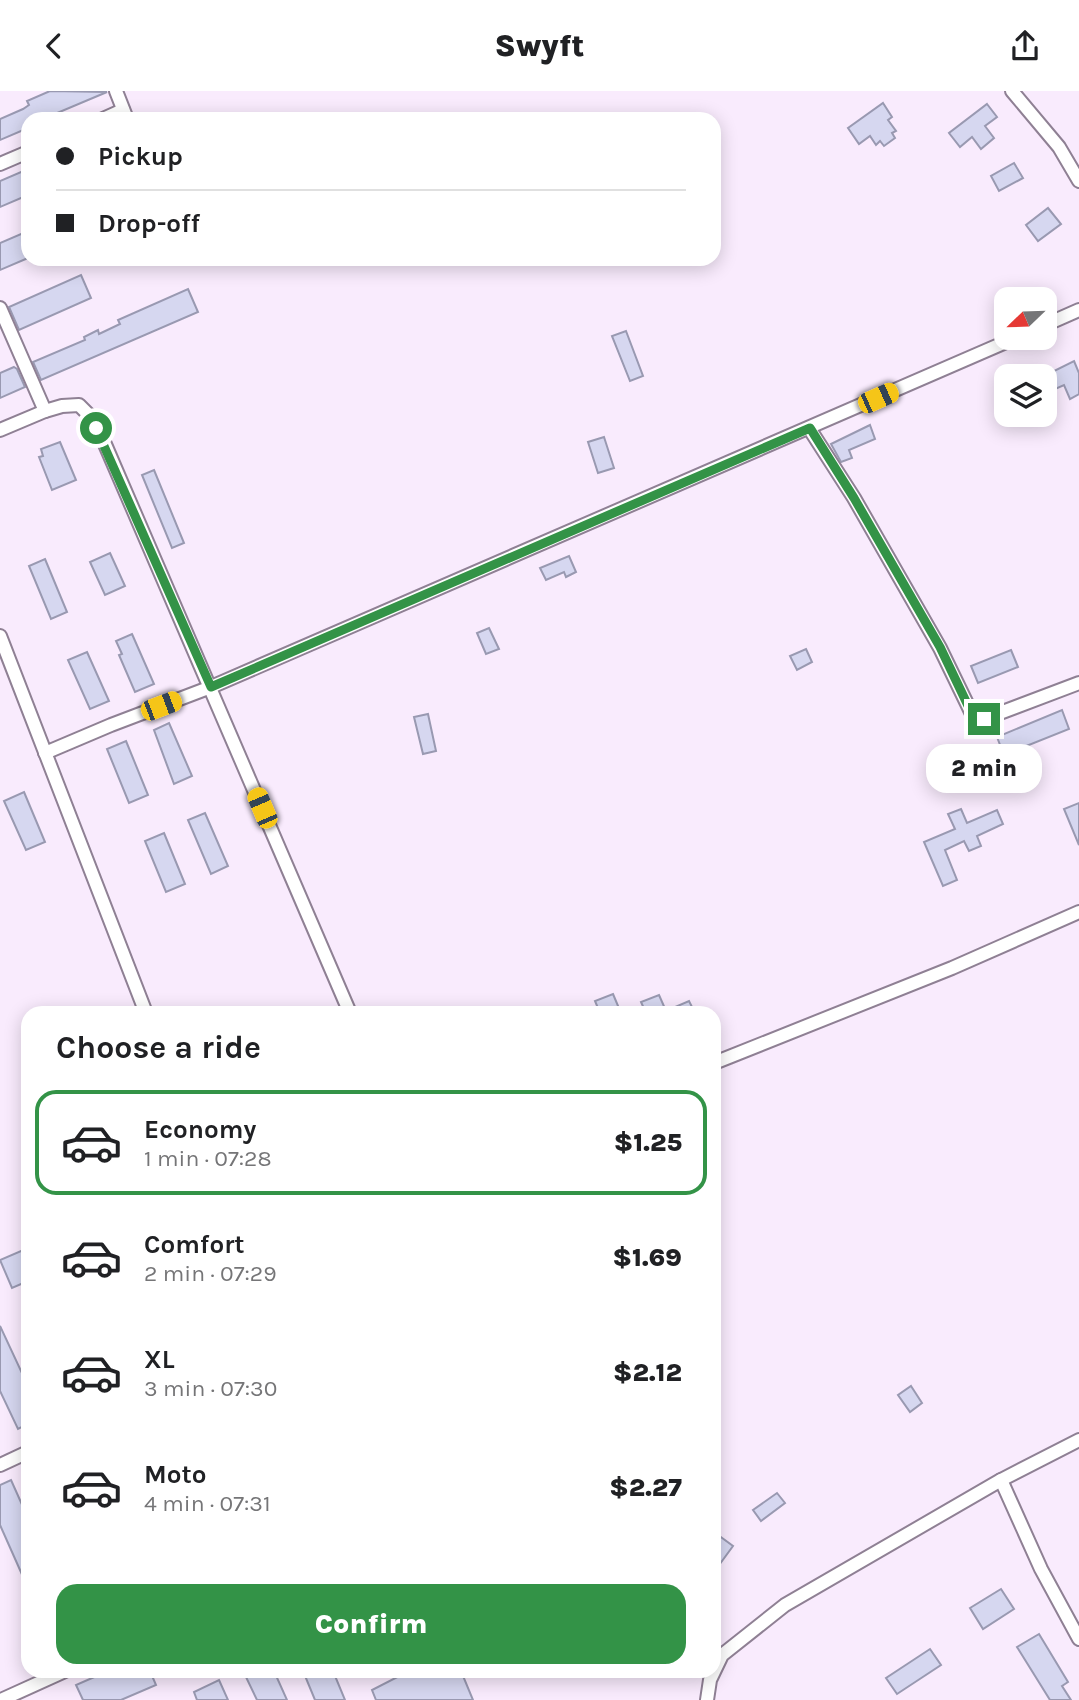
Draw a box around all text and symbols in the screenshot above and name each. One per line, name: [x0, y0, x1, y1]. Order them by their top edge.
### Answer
icon: back: [35, 27, 73, 65]
text: Swyft: [494, 27, 585, 64]
icon: share: [1006, 27, 1044, 65]
text: Pickup: [98, 141, 183, 172]
text: Drop-off: [98, 208, 200, 239]
north arrow: [994, 287, 1057, 350]
map controls: [994, 287, 1057, 427]
button: layers: [994, 364, 1057, 427]
car: [855, 380, 902, 416]
route start: [80, 412, 112, 444]
car: [138, 689, 185, 723]
route end: [968, 703, 1000, 735]
callout: 2 min: [926, 743, 1042, 793]
text: 2 min: [951, 755, 1017, 782]
car: [245, 785, 280, 831]
text: Choose a ride: [56, 1029, 261, 1066]
icon: car: [60, 1111, 123, 1174]
text: Economy: [144, 1114, 256, 1145]
text: $1.25: [614, 1127, 682, 1158]
text: 1 min · 07:28: [144, 1145, 272, 1172]
icon: car: [60, 1226, 123, 1289]
text: Comfort: [144, 1229, 245, 1260]
text: $1.69: [613, 1242, 682, 1273]
text: 2 min · 07:29: [144, 1260, 277, 1287]
icon: car: [60, 1341, 123, 1404]
text: XL: [144, 1344, 175, 1375]
text: $2.12: [613, 1357, 682, 1388]
text: 3 min · 07:30: [144, 1375, 277, 1402]
icon: car: [60, 1456, 123, 1519]
text: Moto: [144, 1459, 206, 1490]
text: $2.27: [609, 1472, 682, 1503]
text: 4 min · 07:31: [144, 1490, 271, 1517]
button: Confirm: [56, 1584, 686, 1664]

